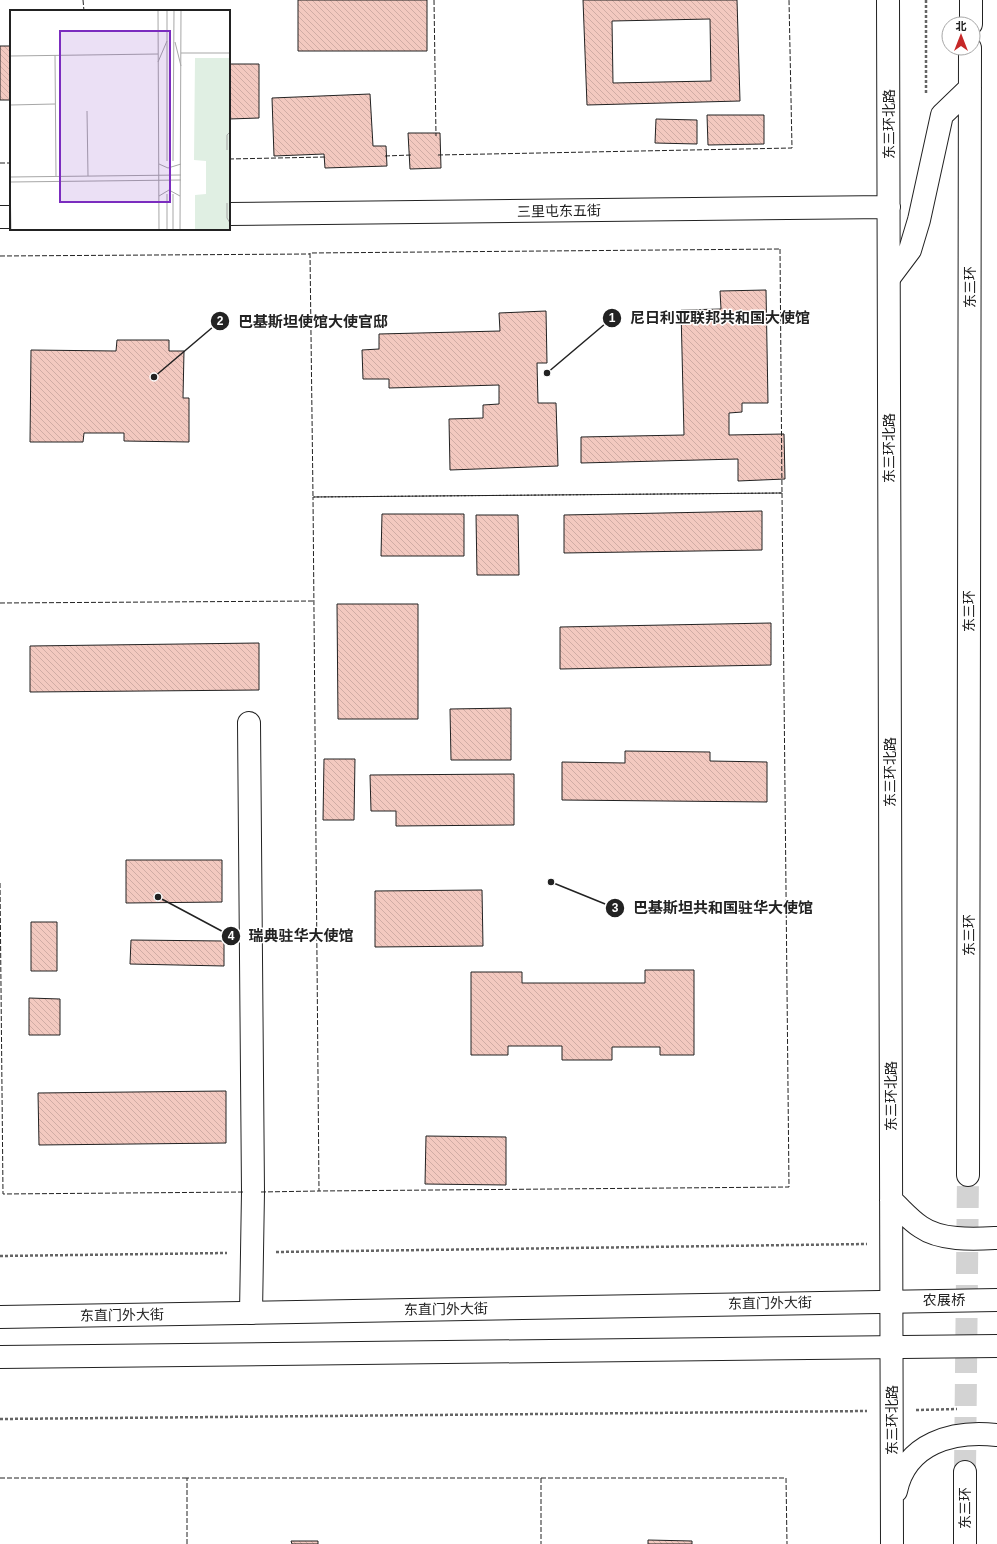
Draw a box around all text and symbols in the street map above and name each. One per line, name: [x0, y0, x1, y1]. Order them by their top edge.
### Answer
inset map: [10, 10, 230, 230]
north arrow: [941, 16, 981, 56]
text: 北: [956, 20, 967, 32]
street label: 东三环北路: [881, 89, 897, 159]
street label: 三里屯东五街: [517, 202, 601, 220]
street label: 东三环: [962, 266, 978, 308]
callout: 尼日利亚联邦共和国大使馆: [602, 304, 818, 331]
callout: 巴基斯坦使馆大使官邸: [210, 308, 396, 335]
text: 尼日利亚联邦共和国大使馆: [630, 309, 810, 326]
text: 1: [609, 311, 616, 325]
text: 巴基斯坦使馆大使官邸: [238, 313, 388, 330]
text: 2: [217, 314, 224, 328]
street label: 东三环北路: [881, 413, 897, 483]
street label: 东三环: [961, 590, 977, 632]
street label: 东三环北路: [882, 737, 898, 807]
callout: 巴基斯坦共和国驻华大使馆: [605, 894, 821, 921]
text: 巴基斯坦共和国驻华大使馆: [633, 899, 813, 916]
text: 3: [612, 901, 619, 915]
street label: 东三环: [961, 914, 977, 956]
callout: 瑞典驻华大使馆: [221, 922, 362, 949]
text: 瑞典驻华大使馆: [248, 927, 354, 944]
text: 4: [228, 929, 235, 943]
street label: 东三环北路: [883, 1061, 899, 1131]
street label: 农展桥: [923, 1292, 965, 1308]
street label: 东直门外大街: [728, 1294, 812, 1312]
street label: 东直门外大街: [404, 1300, 488, 1318]
street label: 东直门外大街: [80, 1306, 164, 1324]
street label: 东三环北路: [884, 1385, 900, 1455]
street label: 东三环: [957, 1487, 973, 1529]

